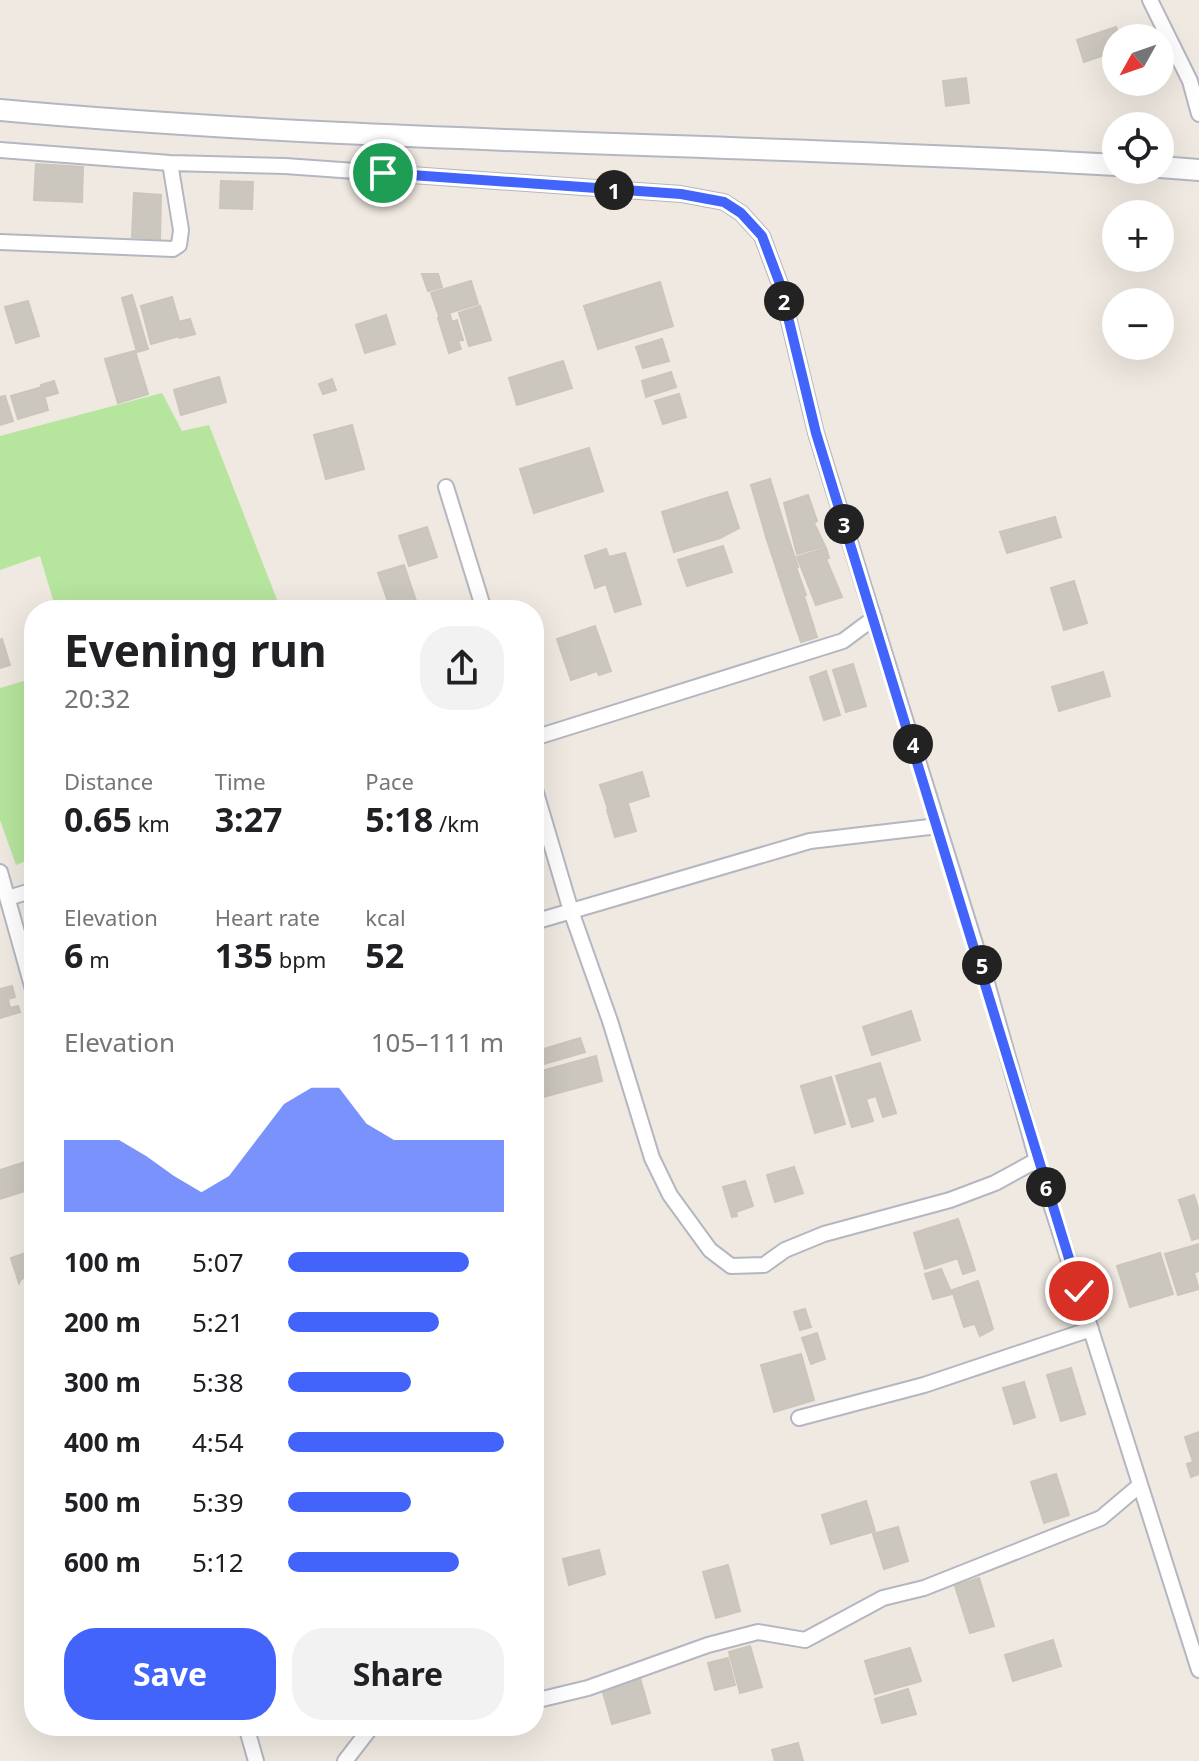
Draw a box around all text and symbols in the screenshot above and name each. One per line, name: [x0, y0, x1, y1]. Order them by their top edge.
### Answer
north arrow: [1102, 24, 1174, 96]
map controls: [1102, 24, 1174, 360]
button: locate: [1102, 112, 1174, 184]
pin: [349, 139, 417, 207]
icon: arrive: [361, 151, 405, 195]
pin: 1: [594, 170, 634, 210]
text: 1: [608, 175, 620, 205]
button: +: [1102, 200, 1174, 272]
pin: 2: [764, 281, 804, 321]
text: 2: [778, 286, 790, 316]
button: −: [1102, 288, 1174, 360]
pin: 3: [824, 504, 864, 544]
text: 3: [838, 509, 850, 539]
text: Evening run: [64, 620, 327, 680]
button: share: [420, 626, 504, 710]
text: 20:32: [64, 680, 130, 716]
pin: 4: [893, 724, 933, 764]
text: 4: [907, 729, 919, 759]
text: Distance: [64, 766, 153, 796]
text: Time: [215, 766, 266, 796]
text: Pace: [365, 766, 414, 796]
text: 0.65: [64, 796, 132, 842]
text: 3:27: [215, 796, 283, 842]
text: 5:18: [365, 796, 433, 842]
text: km: [132, 808, 170, 838]
text: /km: [433, 808, 479, 838]
text: Elevation: [64, 902, 158, 932]
text: Heart rate: [215, 902, 320, 932]
text: kcal: [365, 902, 406, 932]
text: 6: [64, 932, 83, 978]
text: 135: [215, 932, 273, 978]
text: 52: [365, 932, 404, 978]
text: m: [83, 944, 110, 974]
text: bpm: [273, 944, 326, 974]
pin: 5: [962, 945, 1002, 985]
text: 5: [976, 950, 988, 980]
text: Elevation: [64, 1024, 175, 1060]
text: 105–111 m: [371, 1024, 504, 1060]
pin: 6: [1026, 1167, 1066, 1207]
text: 6: [1040, 1172, 1052, 1202]
text: 100 m: [64, 1244, 141, 1280]
text: 5:07: [192, 1244, 244, 1280]
pin: [1045, 1257, 1113, 1325]
icon: check: [1057, 1269, 1101, 1313]
text: 200 m: [64, 1304, 141, 1340]
text: 5:21: [192, 1304, 244, 1340]
text: 300 m: [64, 1364, 141, 1400]
text: 5:38: [192, 1364, 244, 1400]
text: 400 m: [64, 1424, 141, 1460]
text: 4:54: [192, 1424, 244, 1460]
text: 500 m: [64, 1484, 141, 1520]
text: 5:39: [192, 1484, 244, 1520]
text: 600 m: [64, 1544, 141, 1580]
text: 5:12: [192, 1544, 244, 1580]
button: Save: [64, 1628, 276, 1720]
button: Share: [292, 1628, 504, 1720]

